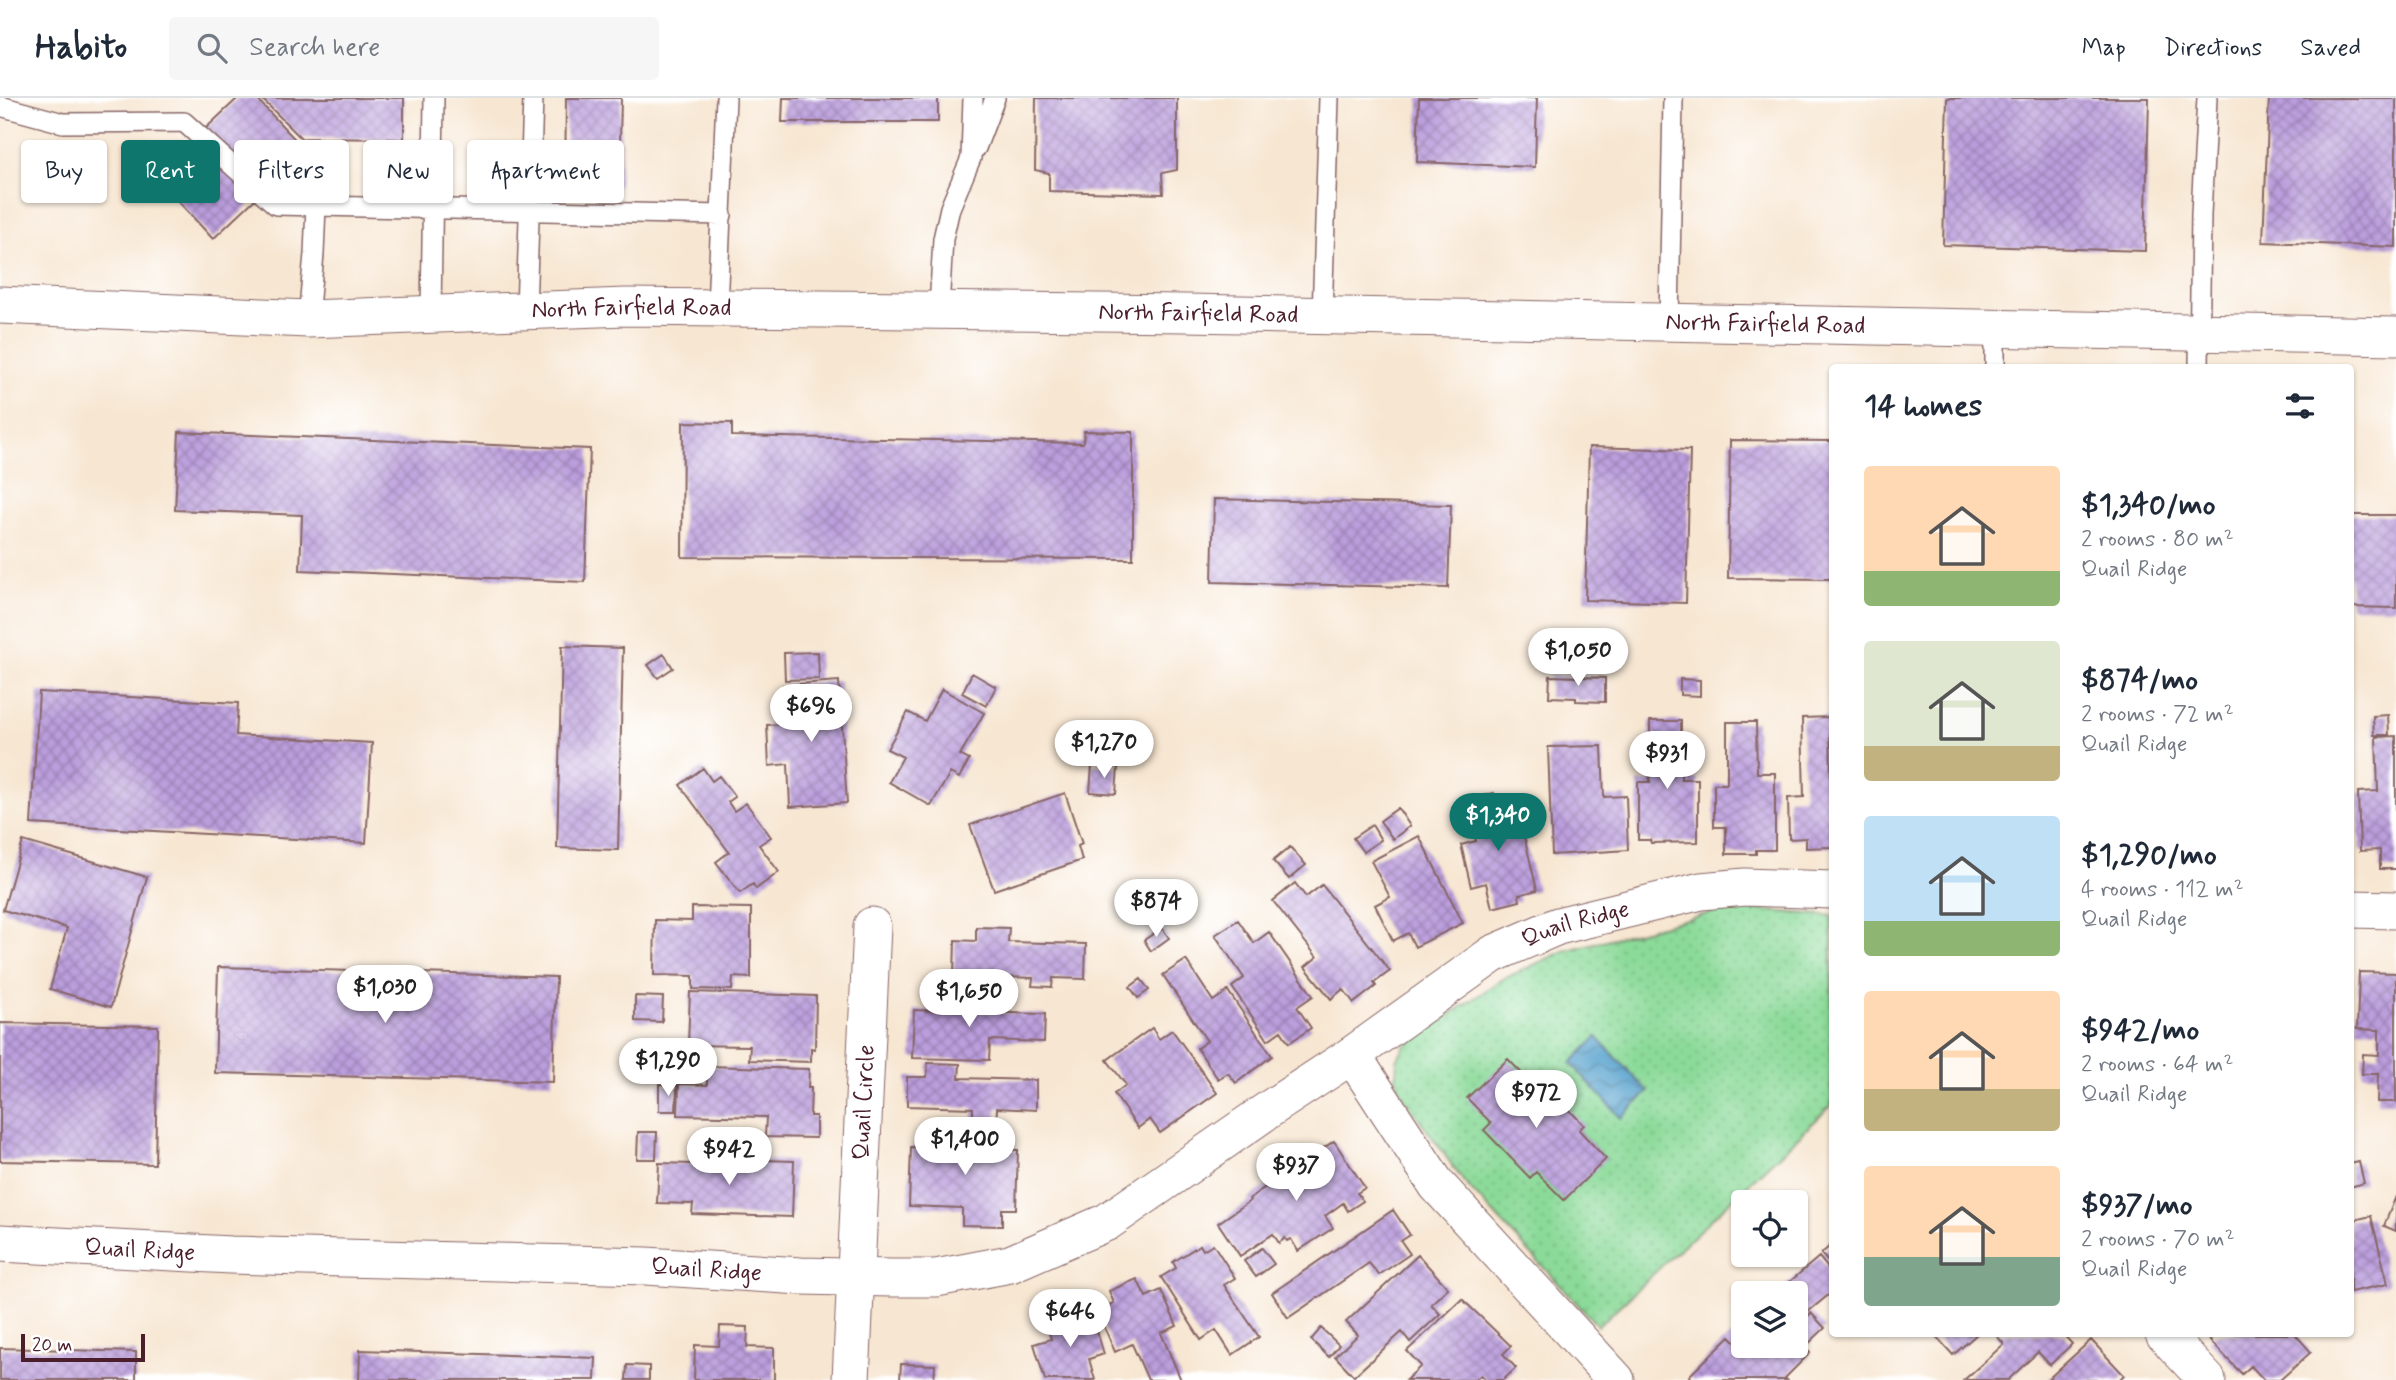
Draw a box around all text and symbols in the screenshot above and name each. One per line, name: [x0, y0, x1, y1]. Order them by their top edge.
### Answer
search box: [169, 17, 659, 80]
text: Habito: [35, 26, 127, 70]
icon: search: [193, 29, 231, 67]
text: Search here: [249, 31, 380, 65]
text: Map: [2082, 33, 2126, 64]
text: Directions: [2164, 33, 2262, 64]
text: Saved: [2300, 33, 2361, 64]
chip: Buy: [21, 140, 107, 203]
chip: Rent: [121, 140, 220, 203]
chip: Filters: [234, 140, 349, 203]
chip: New: [363, 140, 453, 203]
chip: Apartment: [467, 140, 624, 203]
street label: North Fairfield Road: [531, 291, 732, 326]
street label: North Fairfield Road: [1098, 297, 1299, 331]
street label: North Fairfield Road: [1665, 307, 1866, 341]
text: 14 homes: [1864, 387, 1982, 426]
icon: filters: [2281, 387, 2319, 425]
text: $1,340/mo: [2081, 486, 2215, 525]
icon: home: [1920, 494, 2004, 578]
text: 2 rooms · 80 m²: [2081, 525, 2234, 555]
text: Quail Ridge: [2081, 555, 2187, 585]
pin: $1,050: [1521, 628, 1635, 688]
text: $1,050: [1544, 636, 1612, 666]
text: $874/mo: [2081, 661, 2198, 700]
icon: home: [1920, 669, 2004, 753]
pin: $696: [770, 684, 852, 744]
text: $696: [786, 692, 836, 722]
text: 2 rooms · 72 m²: [2081, 700, 2234, 730]
pin: $1,270: [1047, 720, 1161, 780]
text: $1,270: [1071, 728, 1137, 758]
text: Quail Ridge: [2081, 730, 2187, 760]
pin: $931: [1626, 732, 1708, 791]
text: $931: [1645, 739, 1689, 769]
pin: $1,340: [1441, 794, 1555, 853]
text: $1,340: [1466, 801, 1530, 831]
text: $1,290/mo: [2081, 836, 2217, 875]
icon: home: [1920, 844, 2004, 928]
text: 4 rooms · 112 m²: [2081, 875, 2244, 905]
pin: $874: [1115, 880, 1197, 939]
text: $874: [1130, 887, 1182, 917]
street label: Quail Ridge: [1517, 894, 1633, 955]
text: Quail Ridge: [2081, 905, 2187, 935]
pin: $1,030: [328, 965, 442, 1025]
pin: $1,650: [912, 970, 1026, 1029]
text: $1,030: [353, 973, 417, 1003]
text: $1,650: [935, 977, 1003, 1007]
text: $942/mo: [2081, 1011, 2199, 1050]
icon: home: [1920, 1019, 2004, 1103]
pin: $1,290: [611, 1038, 725, 1098]
street label: Quail Circle: [846, 1044, 882, 1161]
text: $1,290: [635, 1046, 701, 1076]
text: 2 rooms · 64 m²: [2081, 1050, 2233, 1080]
pin: $972: [1495, 1070, 1577, 1130]
text: $972: [1511, 1078, 1561, 1108]
text: Quail Ridge: [2081, 1080, 2187, 1110]
pin: $1,400: [908, 1118, 1022, 1177]
text: $1,400: [930, 1125, 1000, 1155]
pin: $942: [688, 1128, 770, 1187]
text: $942: [703, 1135, 755, 1165]
pin: $937: [1255, 1144, 1337, 1203]
text: $937: [1272, 1151, 1320, 1181]
text: $937/mo: [2081, 1186, 2193, 1225]
map controls: [1731, 1190, 1808, 1358]
button: locate: [1731, 1190, 1808, 1267]
icon: home: [1920, 1194, 2004, 1278]
text: 2 rooms · 70 m²: [2081, 1225, 2235, 1255]
street label: Quail Ridge: [84, 1232, 196, 1269]
street label: Quail Ridge: [650, 1251, 763, 1289]
text: Quail Ridge: [2081, 1255, 2187, 1285]
button: layers: [1731, 1281, 1808, 1358]
pin: $646: [1029, 1290, 1111, 1349]
text: $646: [1045, 1297, 1095, 1327]
scale bar: [21, 1331, 145, 1363]
text: 20 m: [32, 1333, 72, 1358]

